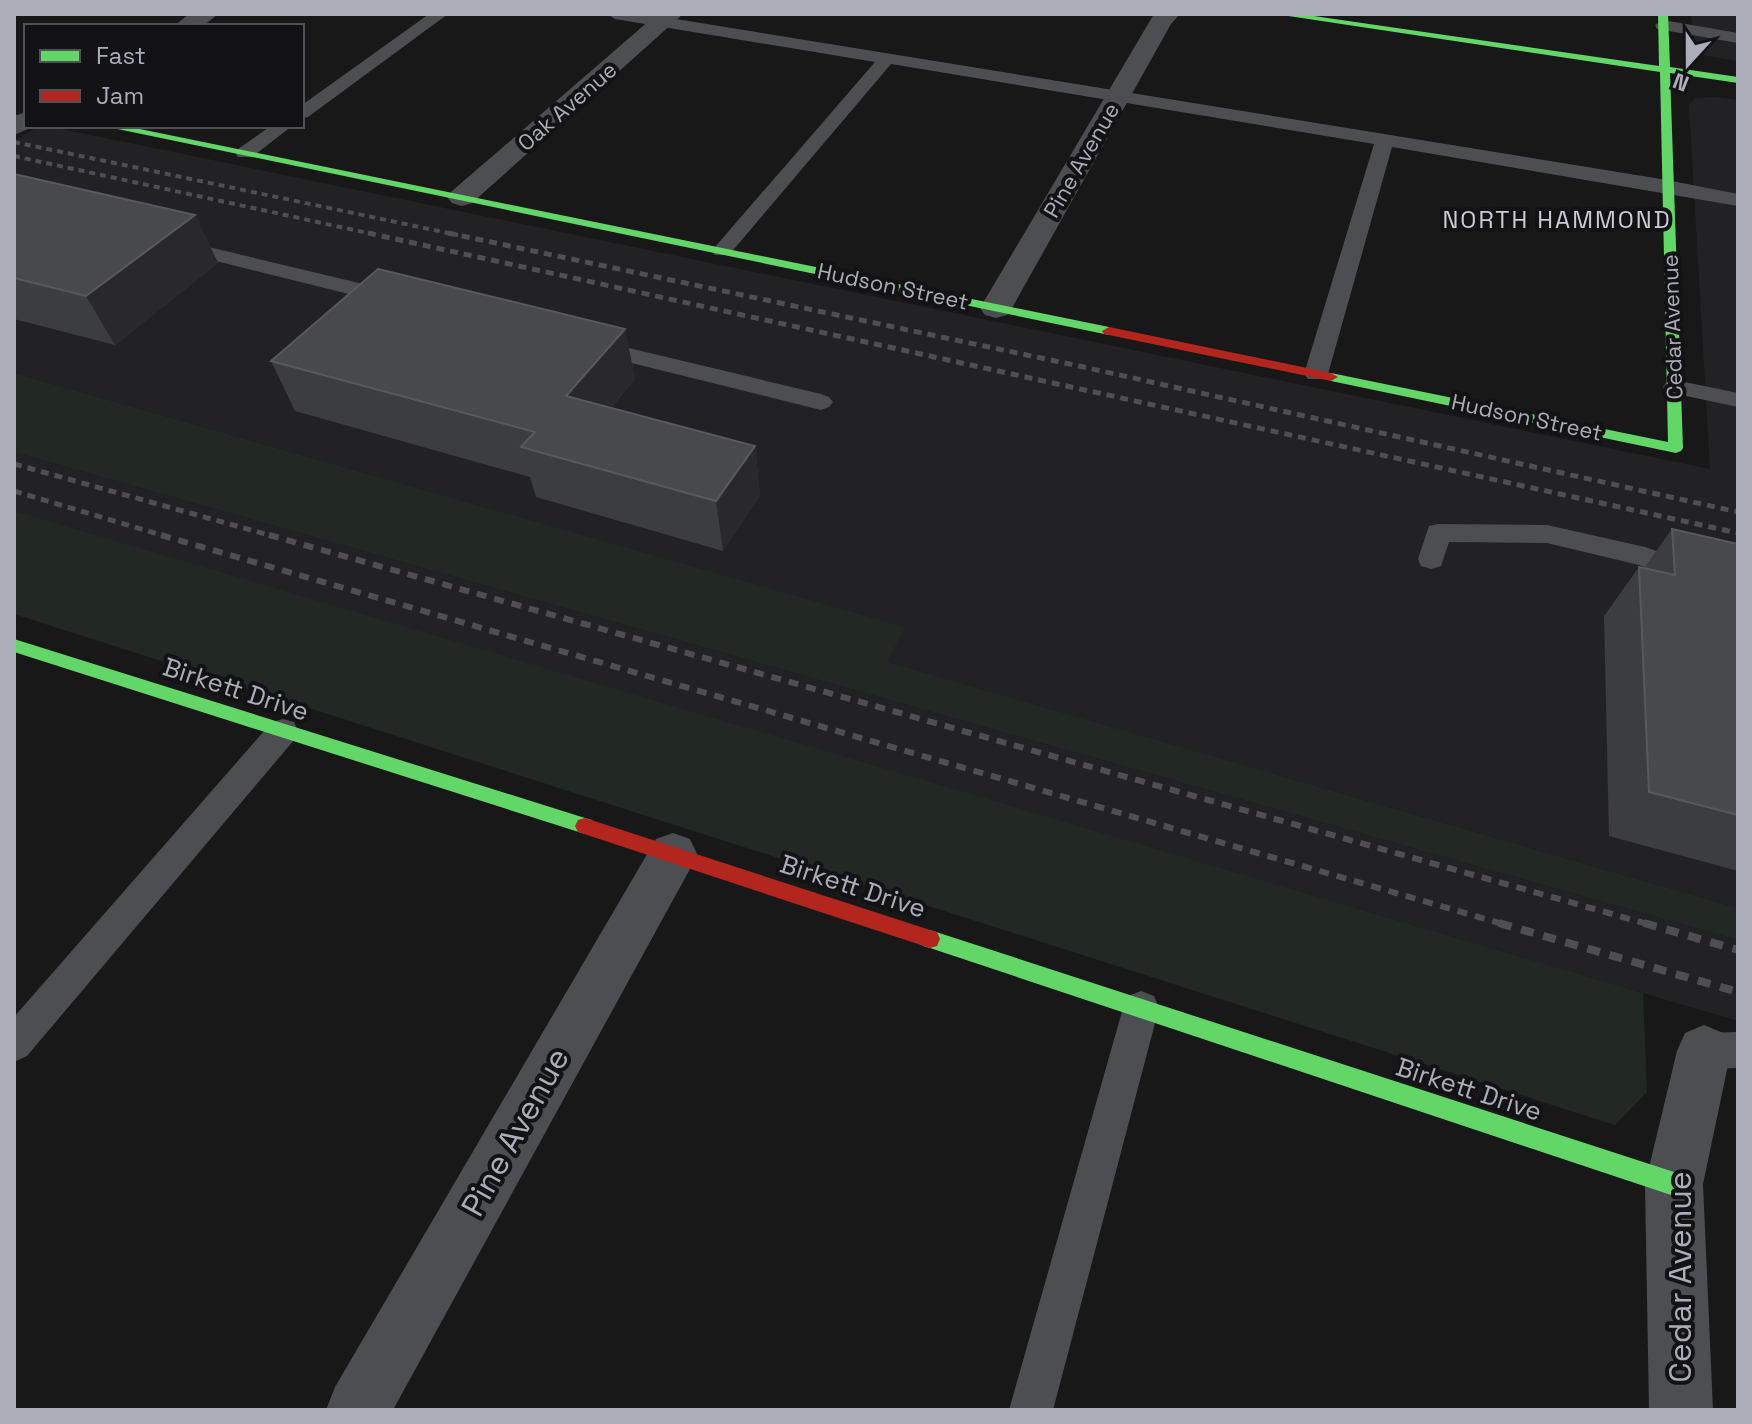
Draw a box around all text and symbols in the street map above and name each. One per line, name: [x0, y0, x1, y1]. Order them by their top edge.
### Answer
legend: [24, 24, 304, 128]
north arrow: [1648, 24, 1728, 104]
text: Fast: [96, 40, 146, 71]
street label: Oak Avenue: [512, 55, 622, 157]
text: N: [1669, 67, 1693, 98]
text: Jam: [96, 80, 144, 111]
street label: Pine Avenue: [1037, 97, 1125, 223]
district label: NORTH HAMMOND: [1442, 204, 1672, 235]
street label: Cedar Avenue: [1655, 254, 1689, 400]
street label: Hudson Street: [815, 256, 971, 316]
street label: Hudson Street: [1449, 387, 1605, 447]
street label: Birkett Drive: [159, 649, 313, 729]
street label: Birkett Drive: [776, 846, 930, 926]
street label: Pine Avenue: [452, 1041, 578, 1223]
street label: Birkett Drive: [1392, 1049, 1546, 1129]
street label: Cedar Avenue: [1660, 1171, 1700, 1383]

